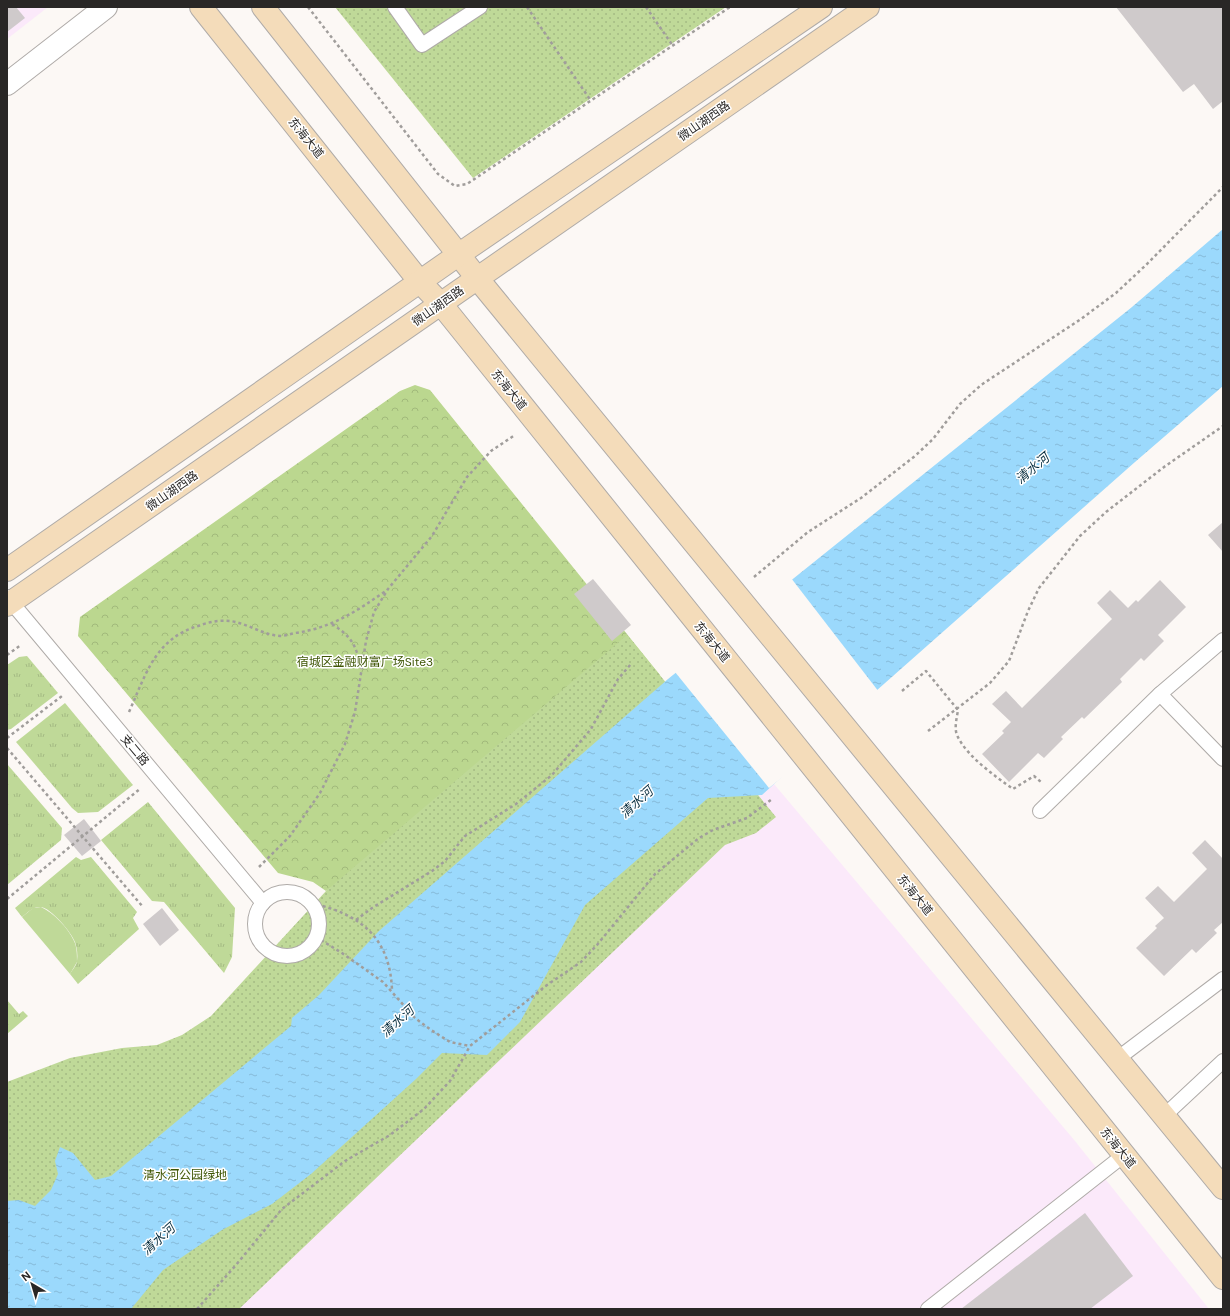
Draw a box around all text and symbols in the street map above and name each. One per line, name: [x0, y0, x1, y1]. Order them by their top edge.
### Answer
street label: 微山湖西路: [675, 97, 733, 145]
street label: 东海大道: [285, 114, 327, 162]
street label: 微山湖西路: [409, 282, 467, 330]
street label: 东海大道: [488, 366, 530, 414]
water label: 清水河: [1012, 447, 1055, 487]
street label: 微山湖西路: [143, 467, 201, 515]
street label: 东海大道: [691, 618, 733, 666]
park label: 宿城区金融财富广场Site3: [297, 654, 433, 670]
street label: 支二路: [117, 731, 153, 769]
water label: 清水河: [616, 781, 659, 822]
street label: 东海大道: [894, 871, 936, 919]
water label: 清水河: [377, 1000, 420, 1041]
street label: 东海大道: [1097, 1124, 1139, 1172]
park label: 清水河公园绿地: [143, 1167, 227, 1183]
water label: 清水河: [138, 1218, 181, 1259]
north arrow: [12, 1264, 52, 1304]
text: N: [18, 1268, 33, 1284]

